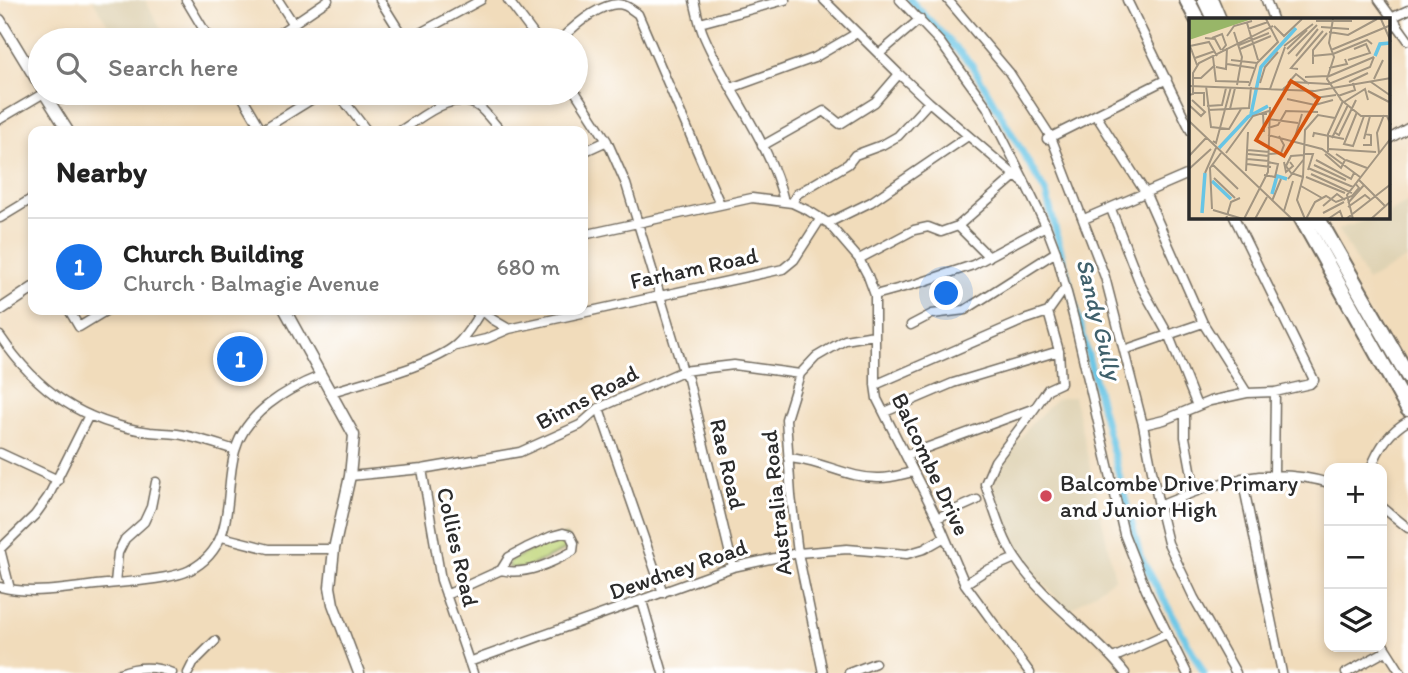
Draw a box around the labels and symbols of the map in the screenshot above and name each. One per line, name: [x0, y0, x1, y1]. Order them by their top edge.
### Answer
inset map: [1189, 18, 1390, 219]
street label: Farham Road: [628, 241, 761, 295]
water label: Sandy Gully: [1070, 255, 1129, 385]
your location: [929, 276, 963, 310]
pin: 1: [217, 333, 263, 385]
street label: Binns Road: [531, 358, 643, 436]
street label: Balcombe Drive: [886, 388, 976, 540]
street label: Rae Road: [704, 416, 752, 513]
street label: Australia Road: [754, 429, 798, 577]
place label: Balcombe Drive Primary and Junior High: [1060, 469, 1298, 523]
street label: Collies Road: [431, 485, 485, 610]
marker: Balcombe Drive Primary and Junior High: [1038, 488, 1054, 504]
street label: Dewdney Road: [605, 532, 751, 606]

